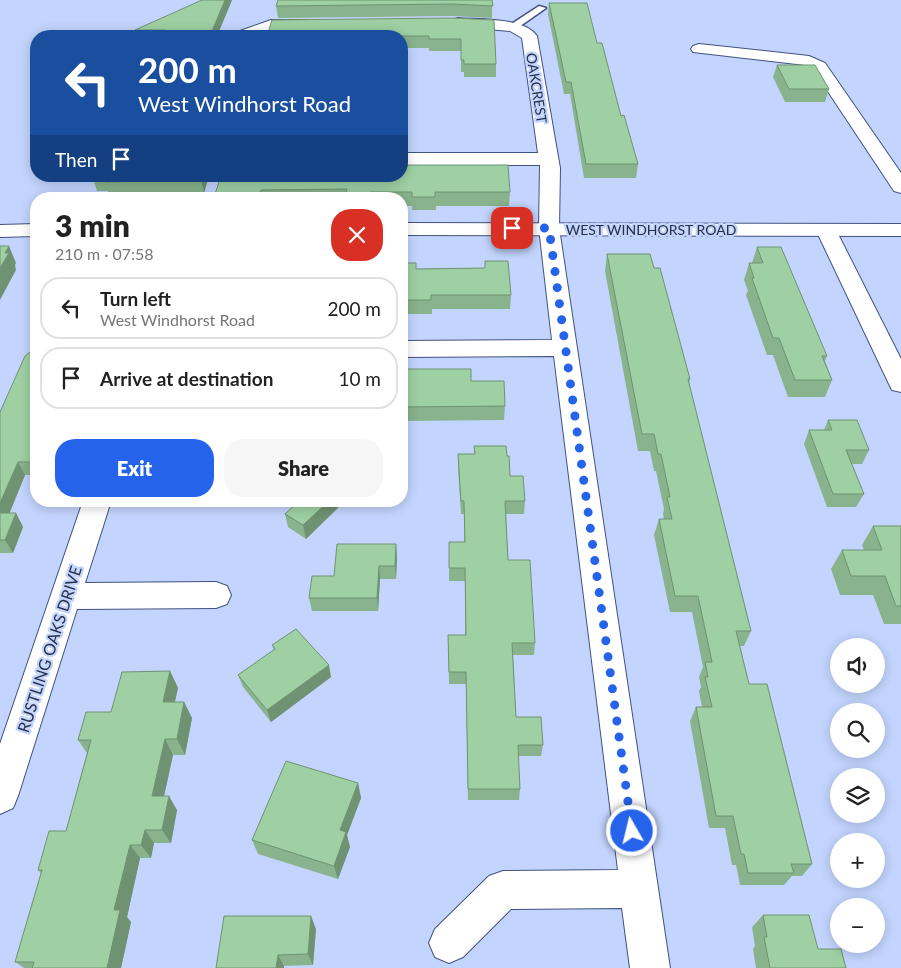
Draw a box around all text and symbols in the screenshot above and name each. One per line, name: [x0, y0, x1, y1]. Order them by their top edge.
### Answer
text: 200 m: [138, 48, 237, 90]
icon: left: [55, 50, 120, 115]
street label: OAKCREST: [523, 52, 551, 125]
text: West Windhorst Road: [138, 90, 351, 117]
icon: arrive: [107, 145, 135, 173]
text: Then: [55, 148, 97, 171]
text: 3 min: [55, 207, 130, 243]
pin: [491, 207, 533, 249]
button: close: [331, 209, 383, 261]
icon: arrive: [498, 214, 526, 242]
street label: WEST WINDHORST ROAD: [566, 221, 736, 238]
text: 210 m · 07:58: [55, 244, 154, 263]
text: Turn left: [100, 287, 171, 310]
icon: left: [57, 294, 85, 322]
text: 200 m: [327, 297, 381, 320]
text: West Windhorst Road: [100, 310, 255, 329]
icon: arrive: [57, 364, 85, 392]
text: Arrive at destination: [100, 367, 273, 390]
text: 10 m: [338, 367, 381, 390]
button: Exit: [55, 439, 214, 497]
button: Share: [224, 439, 383, 497]
street label: RUSTLING OAKS DRIVE: [13, 563, 85, 735]
map controls: [830, 638, 885, 953]
button: sound: [830, 638, 885, 693]
button: search: [830, 703, 885, 758]
button: layers: [830, 768, 885, 823]
position arrow: [605, 804, 657, 856]
button: +: [830, 833, 885, 888]
button: −: [830, 898, 885, 953]

